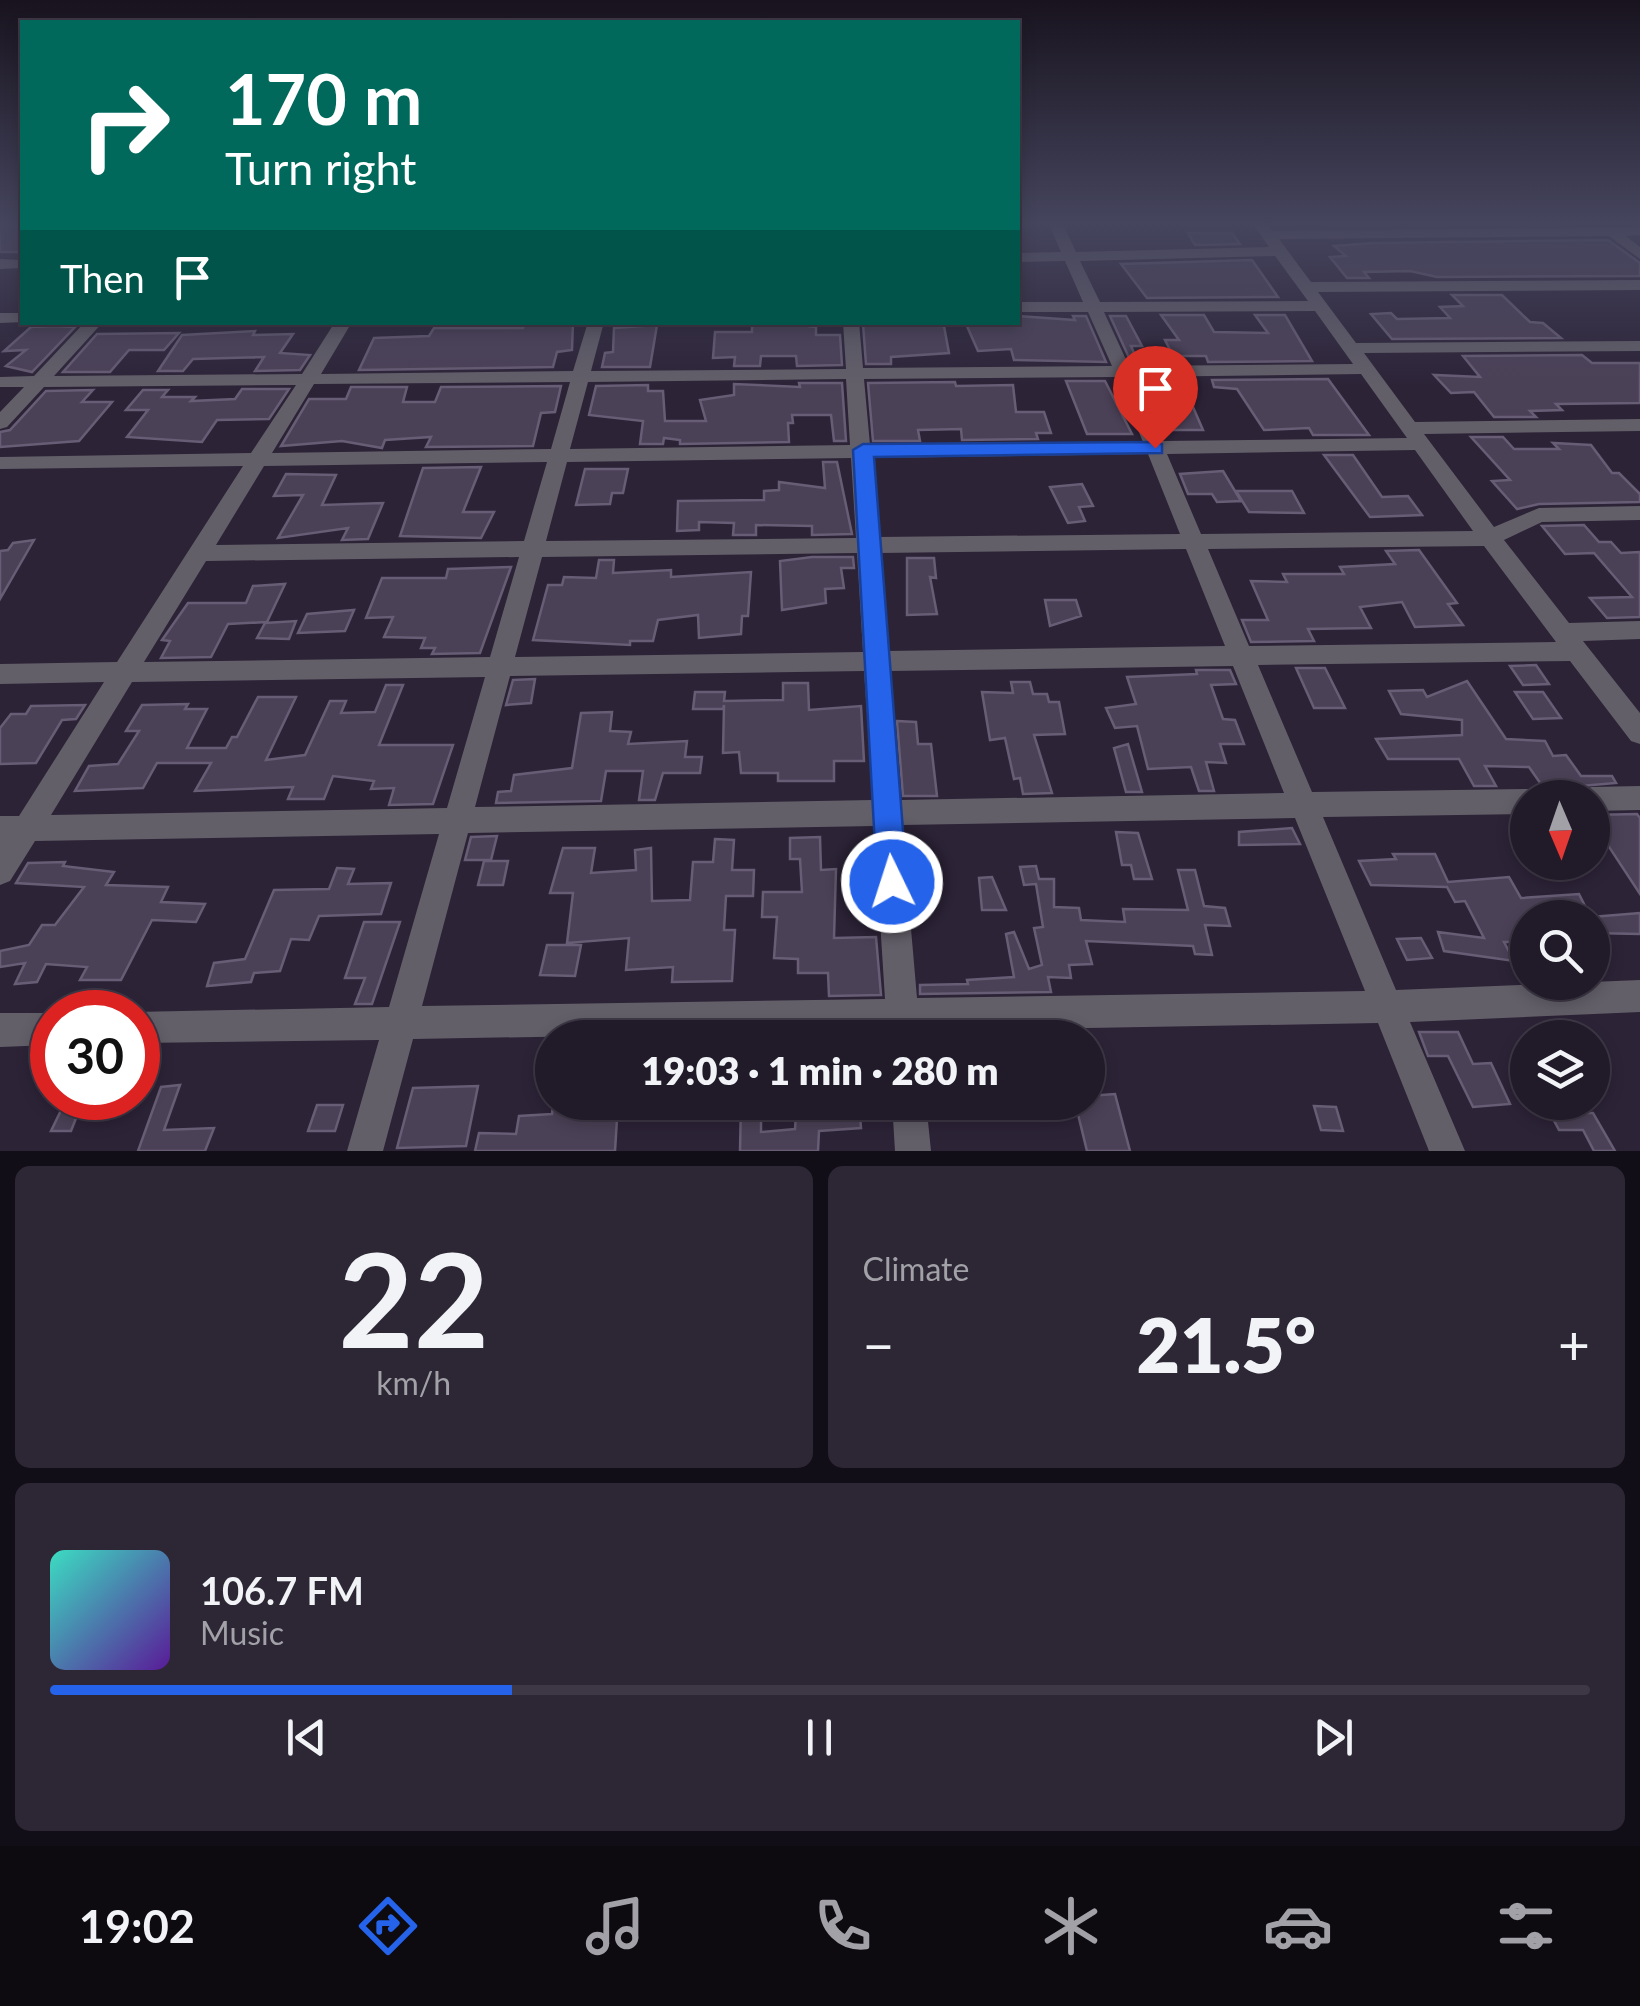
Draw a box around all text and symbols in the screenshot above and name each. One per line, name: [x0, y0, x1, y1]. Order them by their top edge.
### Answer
text: 170 m: [225, 56, 422, 140]
icon: right: [60, 60, 190, 190]
text: Turn right: [225, 141, 416, 195]
icon: arrive: [165, 250, 220, 305]
text: Then: [60, 255, 145, 301]
pin: [1113, 346, 1198, 449]
icon: arrive: [1128, 361, 1183, 416]
north arrow: [1510, 780, 1610, 880]
map controls: [1510, 780, 1610, 1120]
position arrow: [840, 830, 944, 934]
button: search: [1510, 900, 1610, 1000]
speed limit sign: 30: [30, 990, 160, 1120]
button: layers: [1510, 1020, 1610, 1120]
text: 19:03 · 1 min · 280 m: [641, 1047, 999, 1093]
text: 22: [338, 1220, 489, 1376]
text: Climate: [863, 1249, 969, 1288]
text: 21.5°: [1136, 1299, 1316, 1389]
text: −: [863, 1311, 894, 1377]
text: +: [1558, 1311, 1590, 1377]
text: km/h: [376, 1363, 451, 1402]
text: 106.7 FM: [200, 1567, 364, 1613]
text: Music: [200, 1613, 284, 1652]
icon: previous: [279, 1710, 334, 1765]
icon: pause: [792, 1710, 847, 1765]
icon: next: [1306, 1710, 1361, 1765]
icon: directions: [353, 1891, 423, 1961]
icon: music: [580, 1891, 650, 1961]
icon: phone: [808, 1891, 878, 1961]
icon: climate: [1036, 1891, 1106, 1961]
icon: car: [1263, 1891, 1333, 1961]
icon: filters: [1491, 1891, 1561, 1961]
text: 19:02: [79, 1899, 195, 1953]

